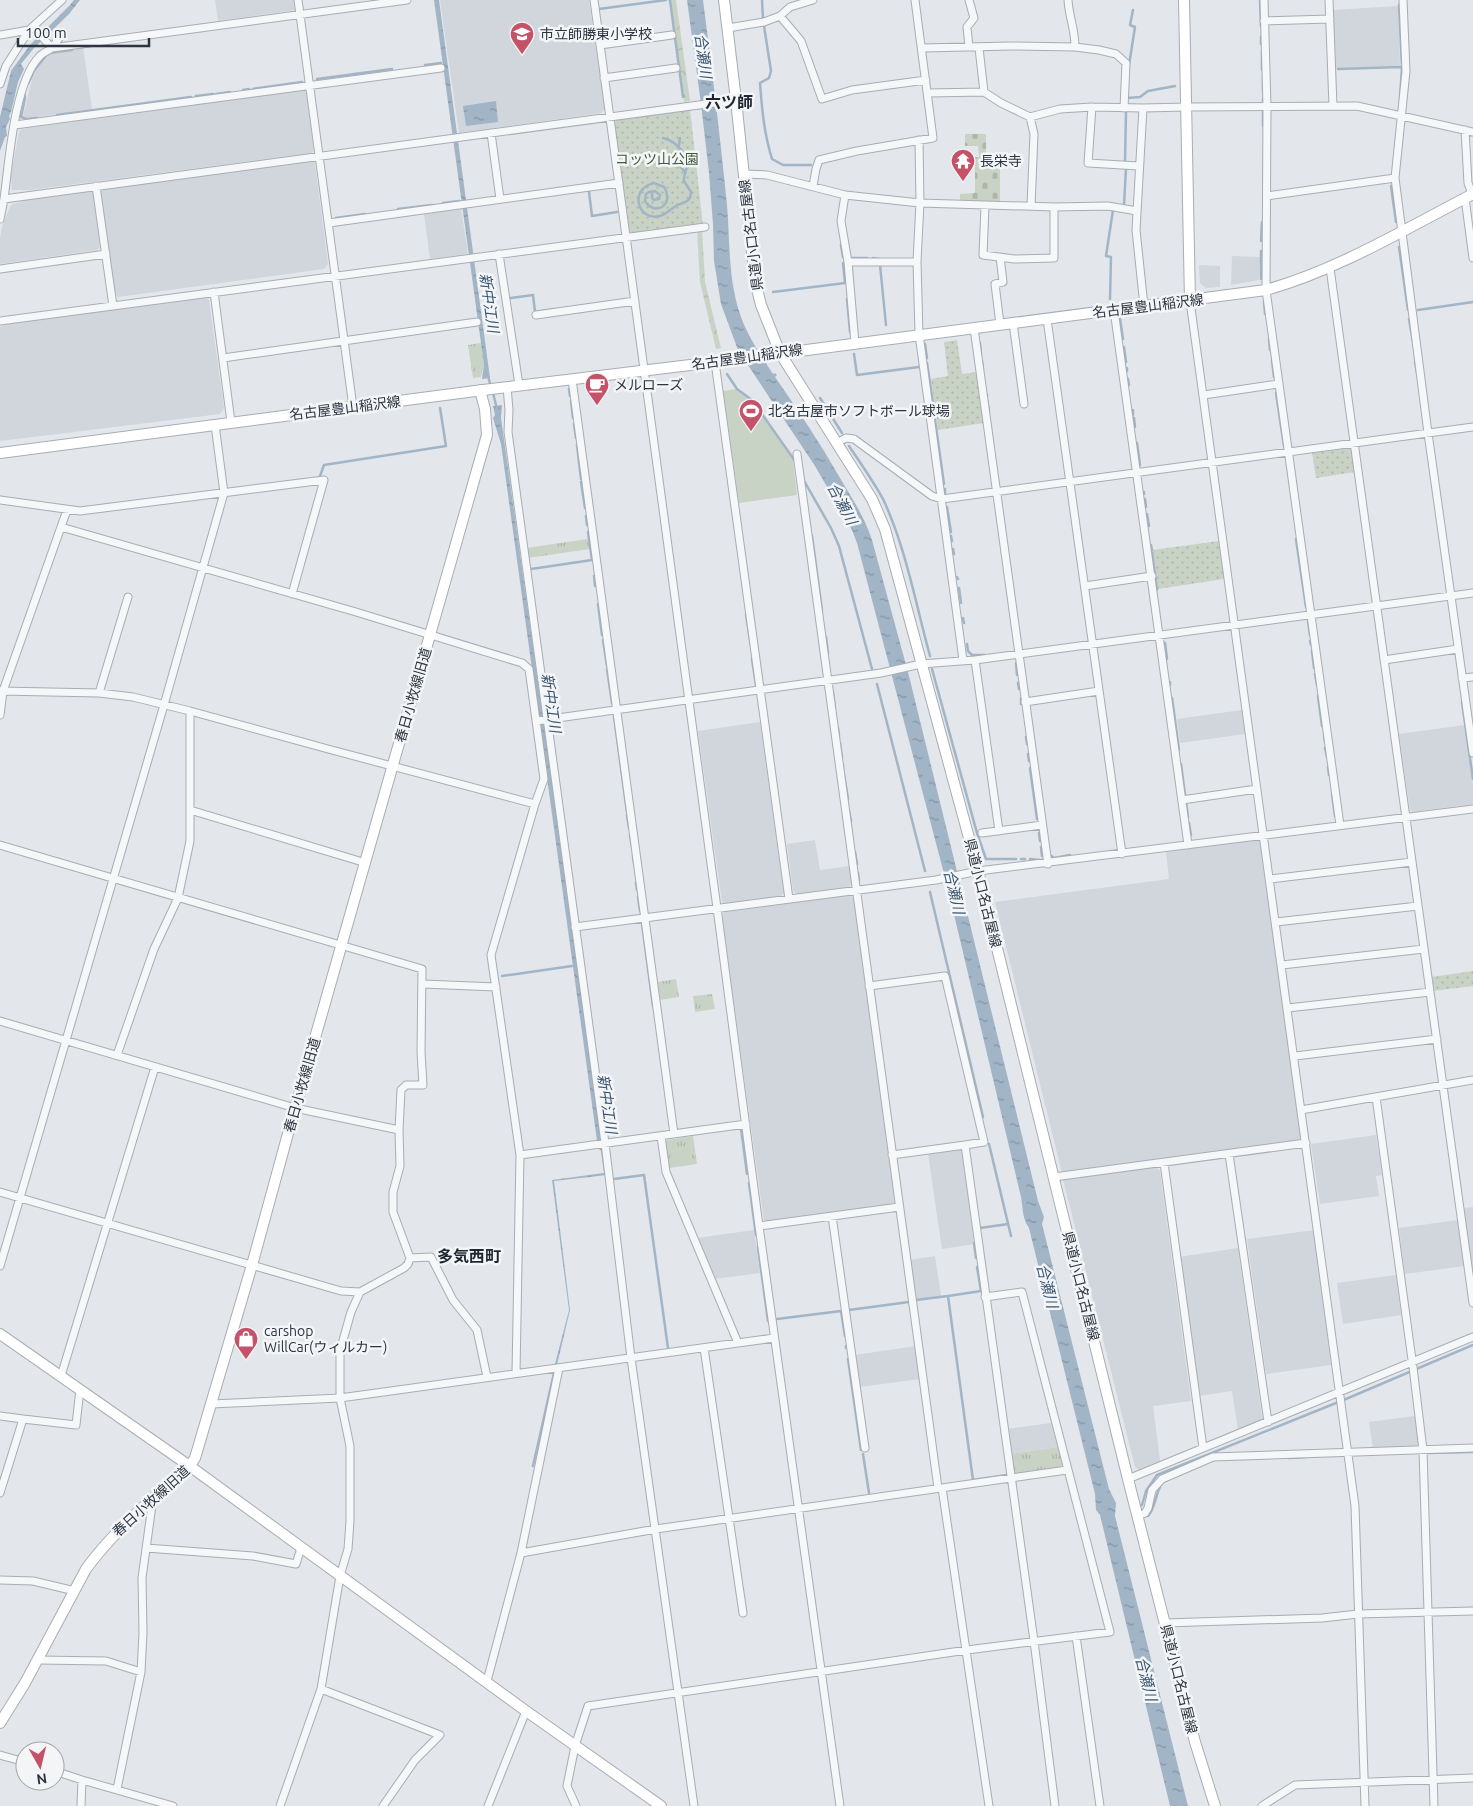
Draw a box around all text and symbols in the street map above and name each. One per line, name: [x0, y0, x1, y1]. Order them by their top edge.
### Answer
scale bar: [18, 15, 149, 47]
school or university icon: 市立師勝東小学校: [509, 21, 535, 55]
text: 100 m: [25, 24, 67, 41]
place label: 市立師勝東小学校: [540, 26, 652, 42]
water label: 合瀬川: [692, 32, 715, 81]
district label: 六ツ師: [705, 93, 753, 111]
temple icon: 長栄寺: [950, 148, 976, 182]
park label: コッツ山公園: [615, 151, 699, 167]
place label: 長栄寺: [980, 153, 1022, 169]
street label: 県道小口名古屋線: [736, 178, 766, 292]
water label: 新中江川: [477, 272, 502, 336]
street label: 名古屋豊山稲沢線: [1091, 291, 1205, 321]
street label: 名古屋豊山稲沢線: [690, 341, 804, 373]
cafe icon: メルローズ: [584, 372, 610, 406]
place label: メルローズ: [614, 377, 683, 393]
street label: 名古屋豊山稲沢線: [288, 393, 402, 423]
sports icon: 北名古屋市ソフトボール球場: [738, 398, 764, 432]
place label: 北名古屋市ソフトボール球場: [768, 403, 950, 419]
water label: 合瀬川: [824, 480, 861, 529]
street label: 春日小牧線旧道: [392, 646, 434, 744]
water label: 新中江川: [539, 672, 564, 736]
street label: 県道小口名古屋線: [962, 837, 1004, 949]
water label: 合瀬川: [941, 868, 968, 918]
street label: 春日小牧線旧道: [281, 1036, 323, 1134]
water label: 新中江川: [595, 1073, 620, 1137]
street label: 県道小口名古屋線: [1060, 1230, 1102, 1342]
district label: 多気西町: [437, 1247, 501, 1265]
water label: 合瀬川: [1034, 1262, 1062, 1312]
place label: carshop WillCar(ウィルカー): [264, 1323, 387, 1355]
shop icon: carshop WillCar(ウィルカー): [233, 1326, 259, 1360]
street label: 春日小牧線旧道: [109, 1462, 193, 1540]
street label: 県道小口名古屋線: [1158, 1623, 1200, 1735]
water label: 合瀬川: [1133, 1655, 1161, 1705]
north arrow: [15, 1741, 65, 1791]
text: N: [36, 1770, 48, 1788]

